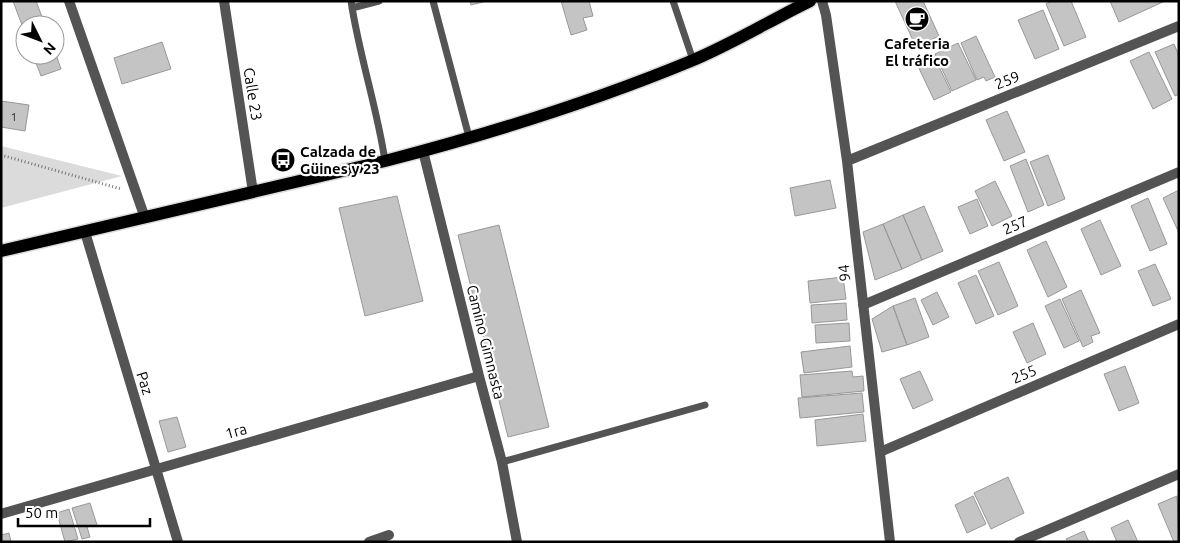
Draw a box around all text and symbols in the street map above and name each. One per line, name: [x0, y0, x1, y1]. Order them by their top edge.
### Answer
cafe icon: Cafeteria El tráfico: [904, 6, 930, 32]
north arrow: [15, 15, 65, 65]
place label: Cafeteria El tráfico: [884, 35, 950, 69]
text: N: [40, 39, 59, 58]
street label: Calle 23: [240, 66, 266, 122]
street label: 259: [992, 67, 1022, 93]
house number: 1: [11, 110, 17, 123]
place label: Calzada de Güines y 23: [300, 143, 380, 177]
bus stop icon: Calzada de Güines y 23: [270, 147, 296, 173]
street label: 257: [1000, 212, 1030, 238]
street label: 94: [835, 264, 853, 282]
street label: Camino Gimnasta: [464, 283, 508, 401]
street label: 255: [1009, 361, 1039, 387]
street label: Paz: [133, 369, 157, 397]
street label: 1ra: [223, 420, 249, 442]
scale bar: [18, 496, 150, 528]
text: 50 m: [25, 504, 58, 521]

